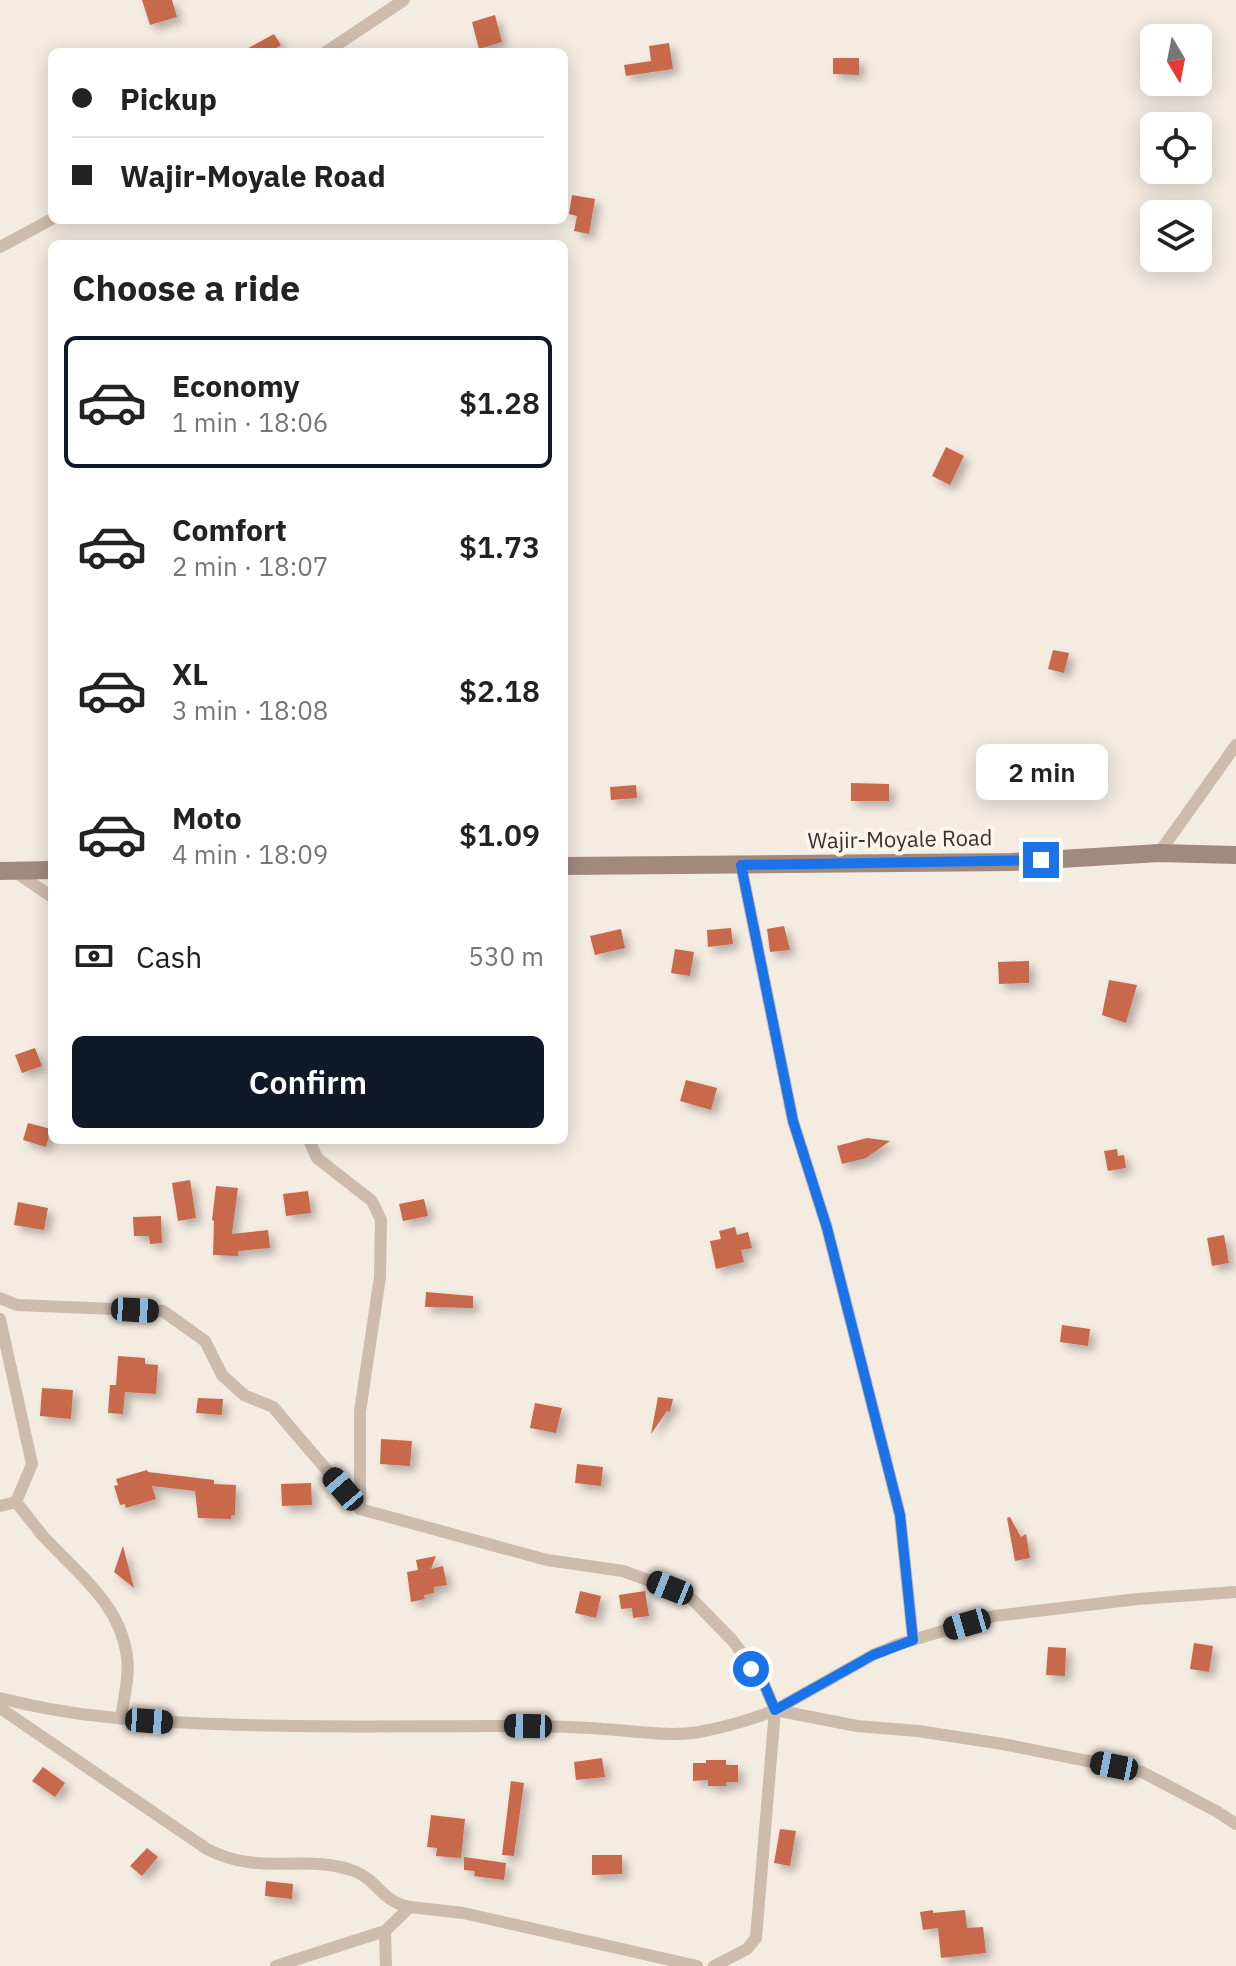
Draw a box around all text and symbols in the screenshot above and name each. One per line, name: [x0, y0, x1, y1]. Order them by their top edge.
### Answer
north arrow: [1140, 24, 1212, 96]
map controls: [1140, 24, 1212, 272]
text: Pickup: [120, 79, 217, 118]
button: locate: [1140, 112, 1212, 184]
text: Wajir-Moyale Road: [120, 156, 386, 195]
button: layers: [1140, 200, 1212, 272]
text: Choose a ride: [72, 264, 300, 311]
icon: car: [76, 366, 148, 438]
text: Economy: [172, 366, 300, 405]
text: $1.28: [459, 383, 540, 422]
text: 1 min · 18:06: [172, 405, 328, 439]
icon: car: [76, 510, 148, 582]
text: Comfort: [172, 510, 287, 549]
text: $1.73: [459, 527, 540, 566]
text: 2 min · 18:07: [172, 549, 328, 583]
icon: car: [76, 654, 148, 726]
text: XL: [172, 654, 208, 693]
text: $2.18: [459, 671, 540, 710]
text: 3 min · 18:08: [172, 693, 328, 727]
callout: 2 min: [975, 744, 1107, 800]
text: 2 min: [1008, 755, 1076, 789]
icon: car: [76, 798, 148, 870]
text: Moto: [172, 798, 242, 837]
text: $1.09: [459, 815, 540, 854]
street label: Wajir-Moyale Road: [807, 822, 993, 855]
text: 4 min · 18:09: [172, 837, 328, 871]
route end: [1023, 842, 1059, 878]
icon: cash: [72, 934, 116, 978]
text: Cash: [136, 937, 202, 976]
text: 530 m: [468, 939, 544, 973]
button: Confirm: [72, 1036, 544, 1128]
car: [110, 1297, 160, 1323]
car: [318, 1463, 368, 1515]
car: [643, 1568, 697, 1608]
car: [941, 1606, 993, 1642]
route start: [733, 1651, 769, 1687]
car: [124, 1707, 174, 1735]
car: [504, 1714, 552, 1738]
car: [1088, 1750, 1140, 1782]

